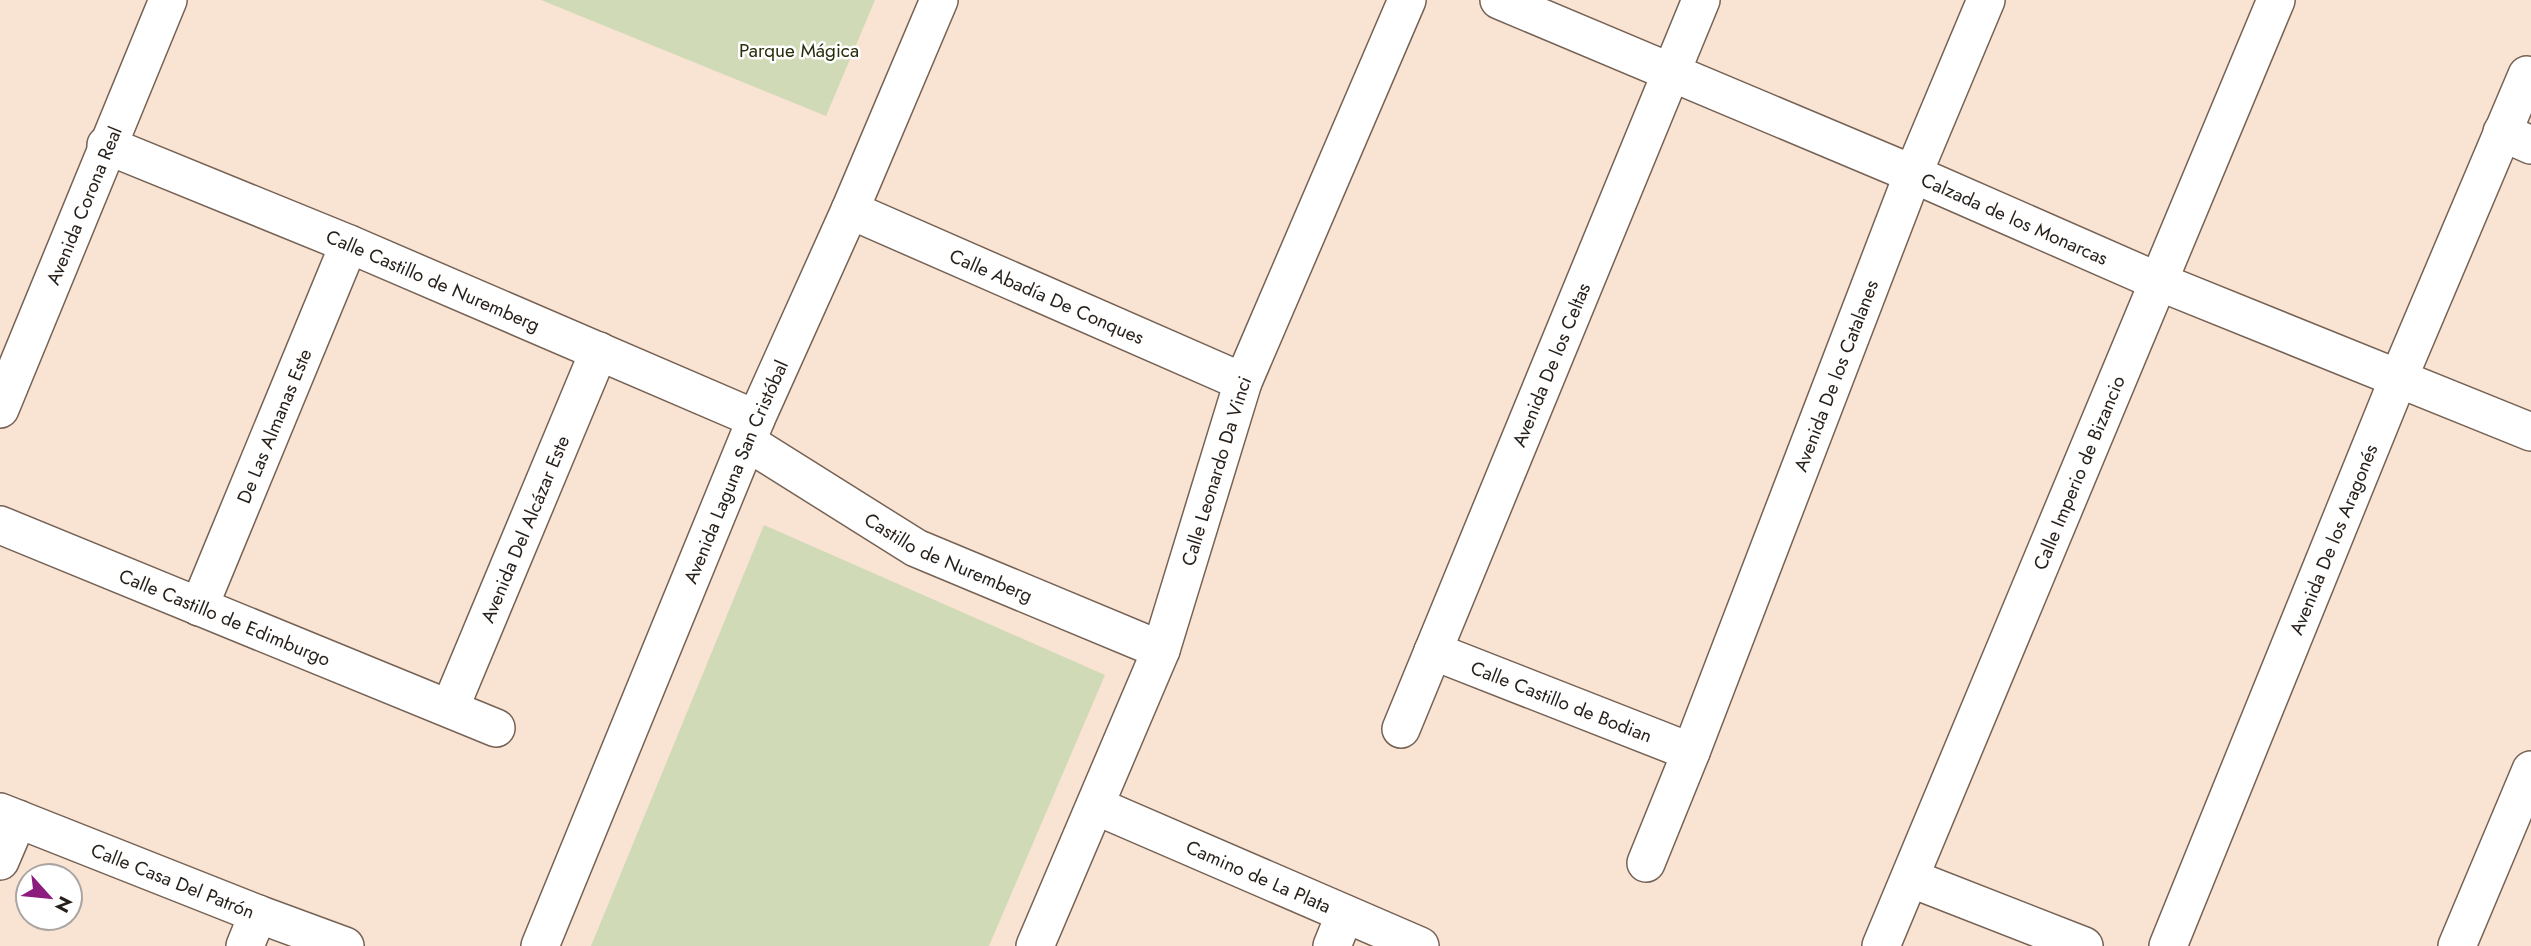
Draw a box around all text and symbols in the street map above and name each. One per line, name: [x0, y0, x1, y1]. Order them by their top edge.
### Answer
park label: Parque Mágica: [739, 37, 859, 64]
street label: Avenida Corona Real: [39, 122, 129, 289]
street label: Calzada de los Monarcas: [1917, 166, 2112, 272]
street label: Calle Castillo de Nuremberg: [322, 223, 544, 339]
street label: Calle Abadía De Conques: [945, 242, 1149, 351]
street label: Avenida De los Catalanes: [1787, 276, 1885, 476]
street label: Avenida De los Celtas: [1506, 278, 1597, 451]
street label: De Las Almanas Este: [230, 344, 318, 508]
street label: Avenida Laguna San Cristóbal: [677, 356, 795, 588]
street label: Calle Imperio de Bizancio: [2027, 371, 2132, 574]
street label: Calle Leonardo Da Vinci: [1175, 372, 1258, 569]
street label: Avenida Del Alcázar Este: [474, 431, 576, 627]
street label: Avenida De los Aragonés: [2283, 440, 2385, 639]
street label: Castillo de Nuremberg: [859, 506, 1037, 609]
street label: Calle Castillo de Edimburgo: [115, 562, 335, 673]
street label: Calle Castillo de Bodian: [1467, 654, 1656, 749]
street label: Camino de La Plata: [1182, 833, 1335, 920]
street label: Calle Casa Del Patrón: [87, 836, 259, 925]
north arrow: [14, 862, 84, 932]
text: N: [48, 892, 79, 917]

